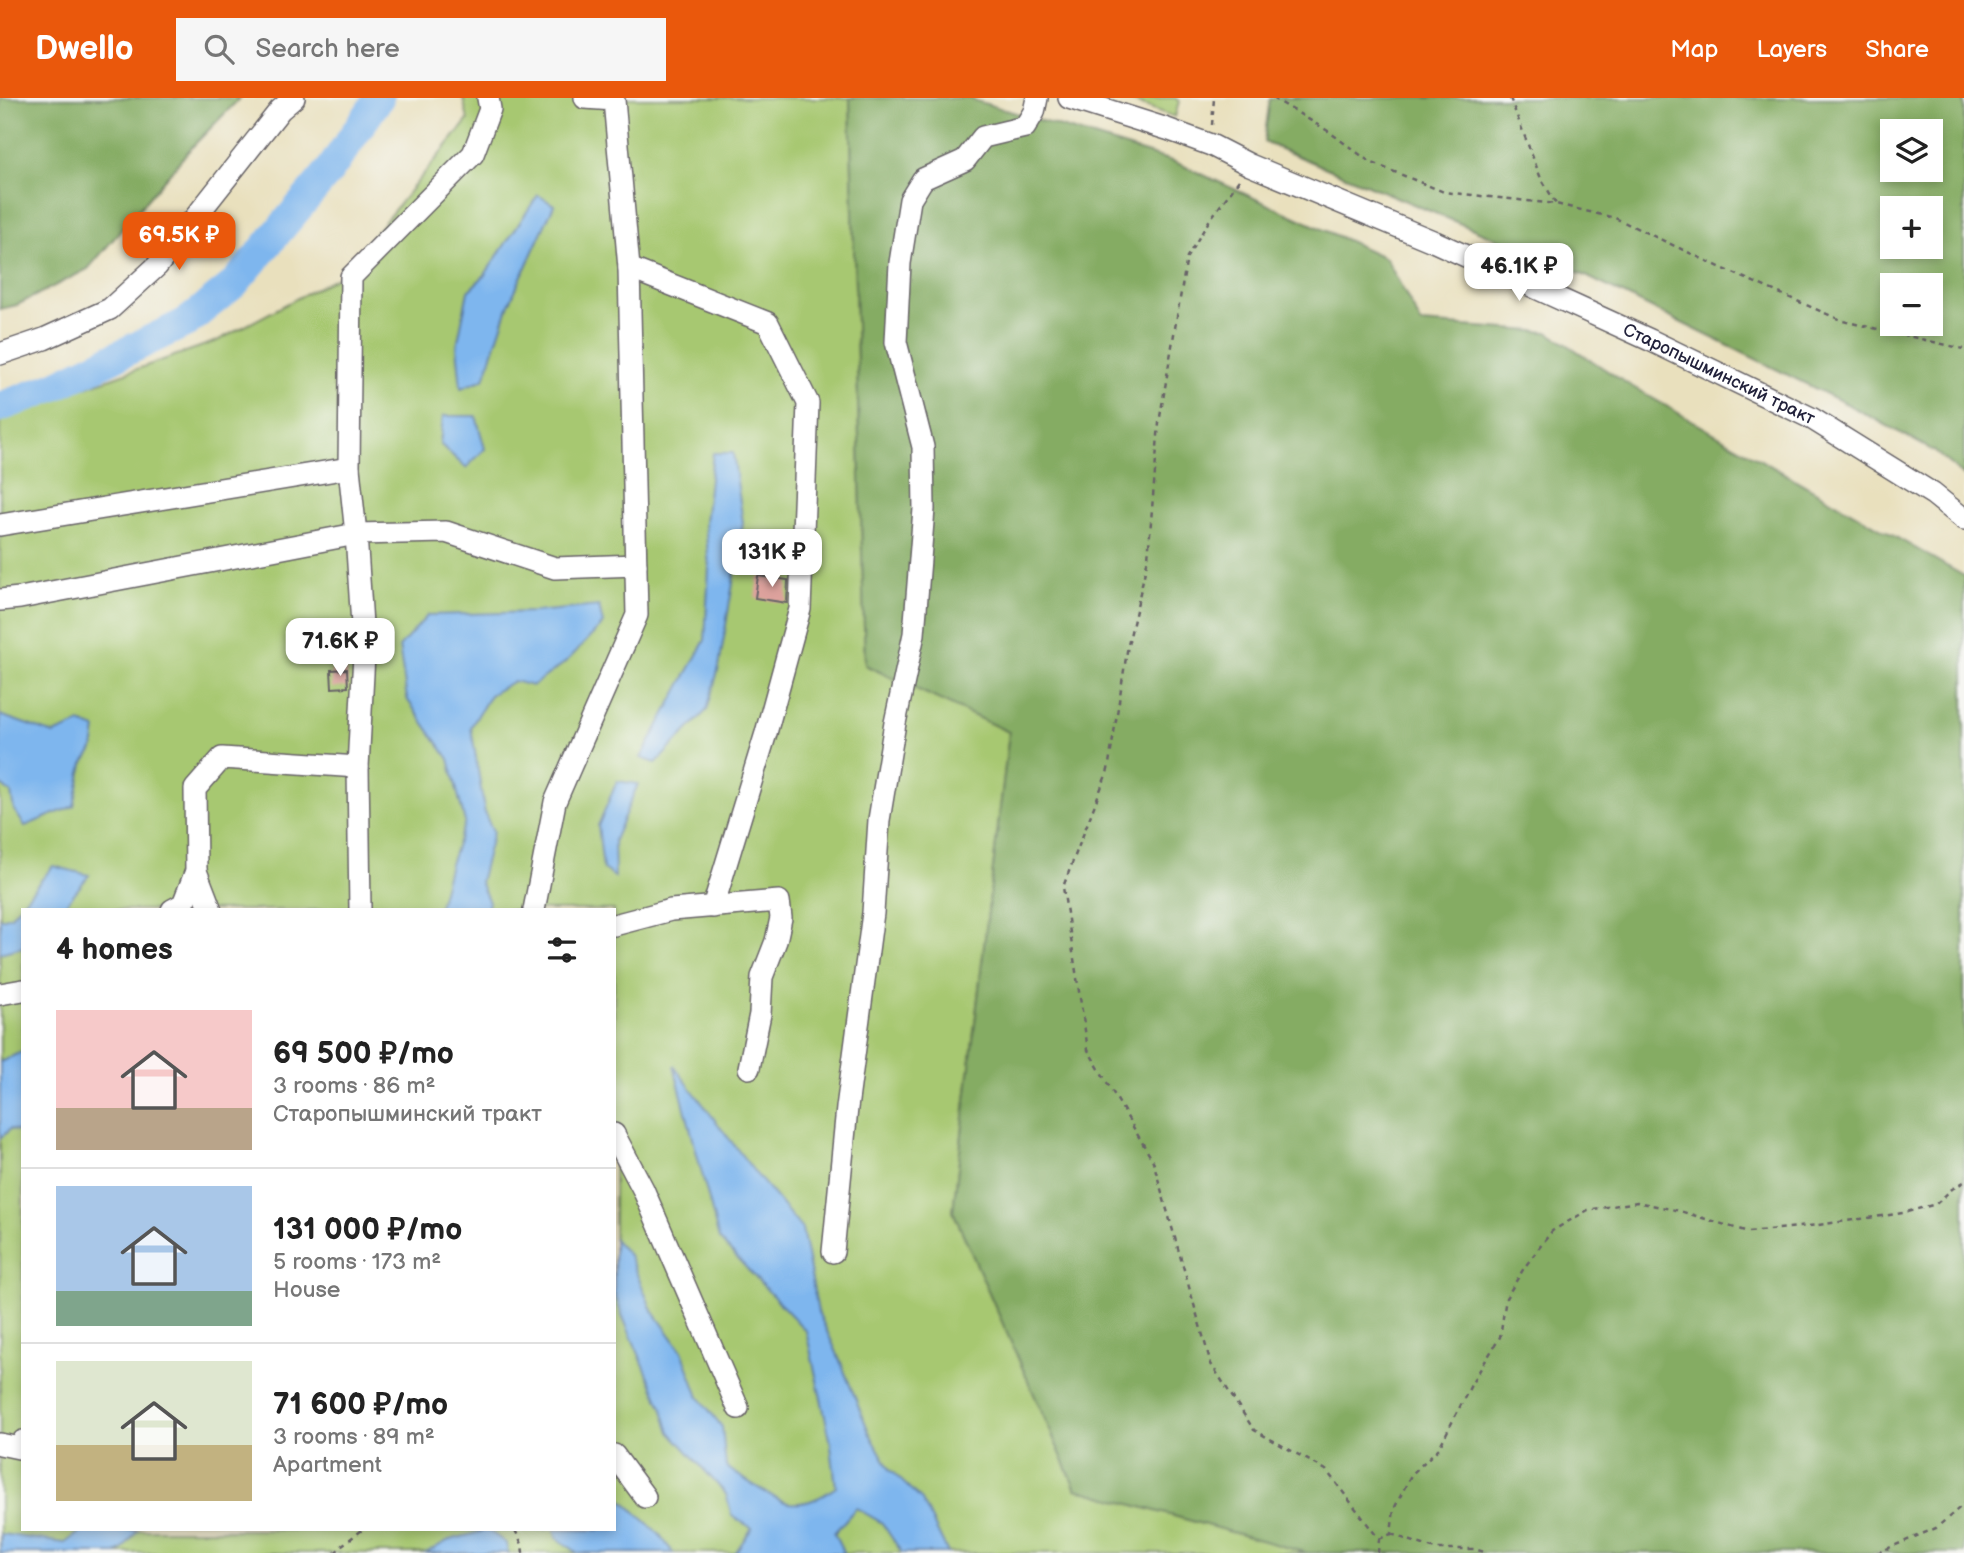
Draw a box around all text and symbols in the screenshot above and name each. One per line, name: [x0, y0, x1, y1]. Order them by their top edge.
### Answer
search box: [176, 18, 666, 81]
text: Dwello: [35, 29, 134, 69]
icon: search: [200, 30, 238, 68]
text: Search here: [256, 34, 400, 65]
text: Map: [1670, 35, 1718, 64]
text: Layers: [1756, 35, 1827, 64]
text: Share: [1865, 35, 1929, 64]
map controls: [1880, 119, 1943, 336]
button: layers: [1880, 119, 1943, 182]
button: +: [1880, 196, 1943, 259]
pin: 69.5K ₽: [114, 212, 244, 272]
text: 69.5K ₽: [139, 221, 219, 249]
pin: 46.1K ₽: [1454, 244, 1584, 303]
text: 46.1K ₽: [1480, 252, 1558, 280]
button: −: [1880, 273, 1943, 336]
street label: Старопышминский тракт: [1620, 319, 1819, 429]
pin: 131K ₽: [715, 530, 829, 589]
text: 131K ₽: [738, 538, 806, 566]
pin: 71.6K ₽: [275, 618, 405, 678]
text: 71.6K ₽: [302, 627, 378, 655]
icon: filters: [543, 931, 581, 969]
text: 4 homes: [56, 932, 173, 968]
text: 69 500 ₽/mo: [273, 1036, 454, 1072]
icon: home: [112, 1038, 196, 1122]
text: 3 rooms · 86 m²: [273, 1072, 435, 1100]
text: Старопышминский тракт: [273, 1100, 542, 1128]
text: 131 000 ₽/mo: [273, 1212, 462, 1248]
icon: home: [112, 1214, 196, 1298]
text: 5 rooms · 173 m²: [273, 1248, 441, 1276]
text: House: [273, 1276, 340, 1304]
text: 71 600 ₽/mo: [273, 1387, 448, 1423]
icon: home: [112, 1389, 196, 1473]
text: 3 rooms · 89 m²: [273, 1423, 435, 1451]
text: Apartment: [273, 1451, 382, 1479]

